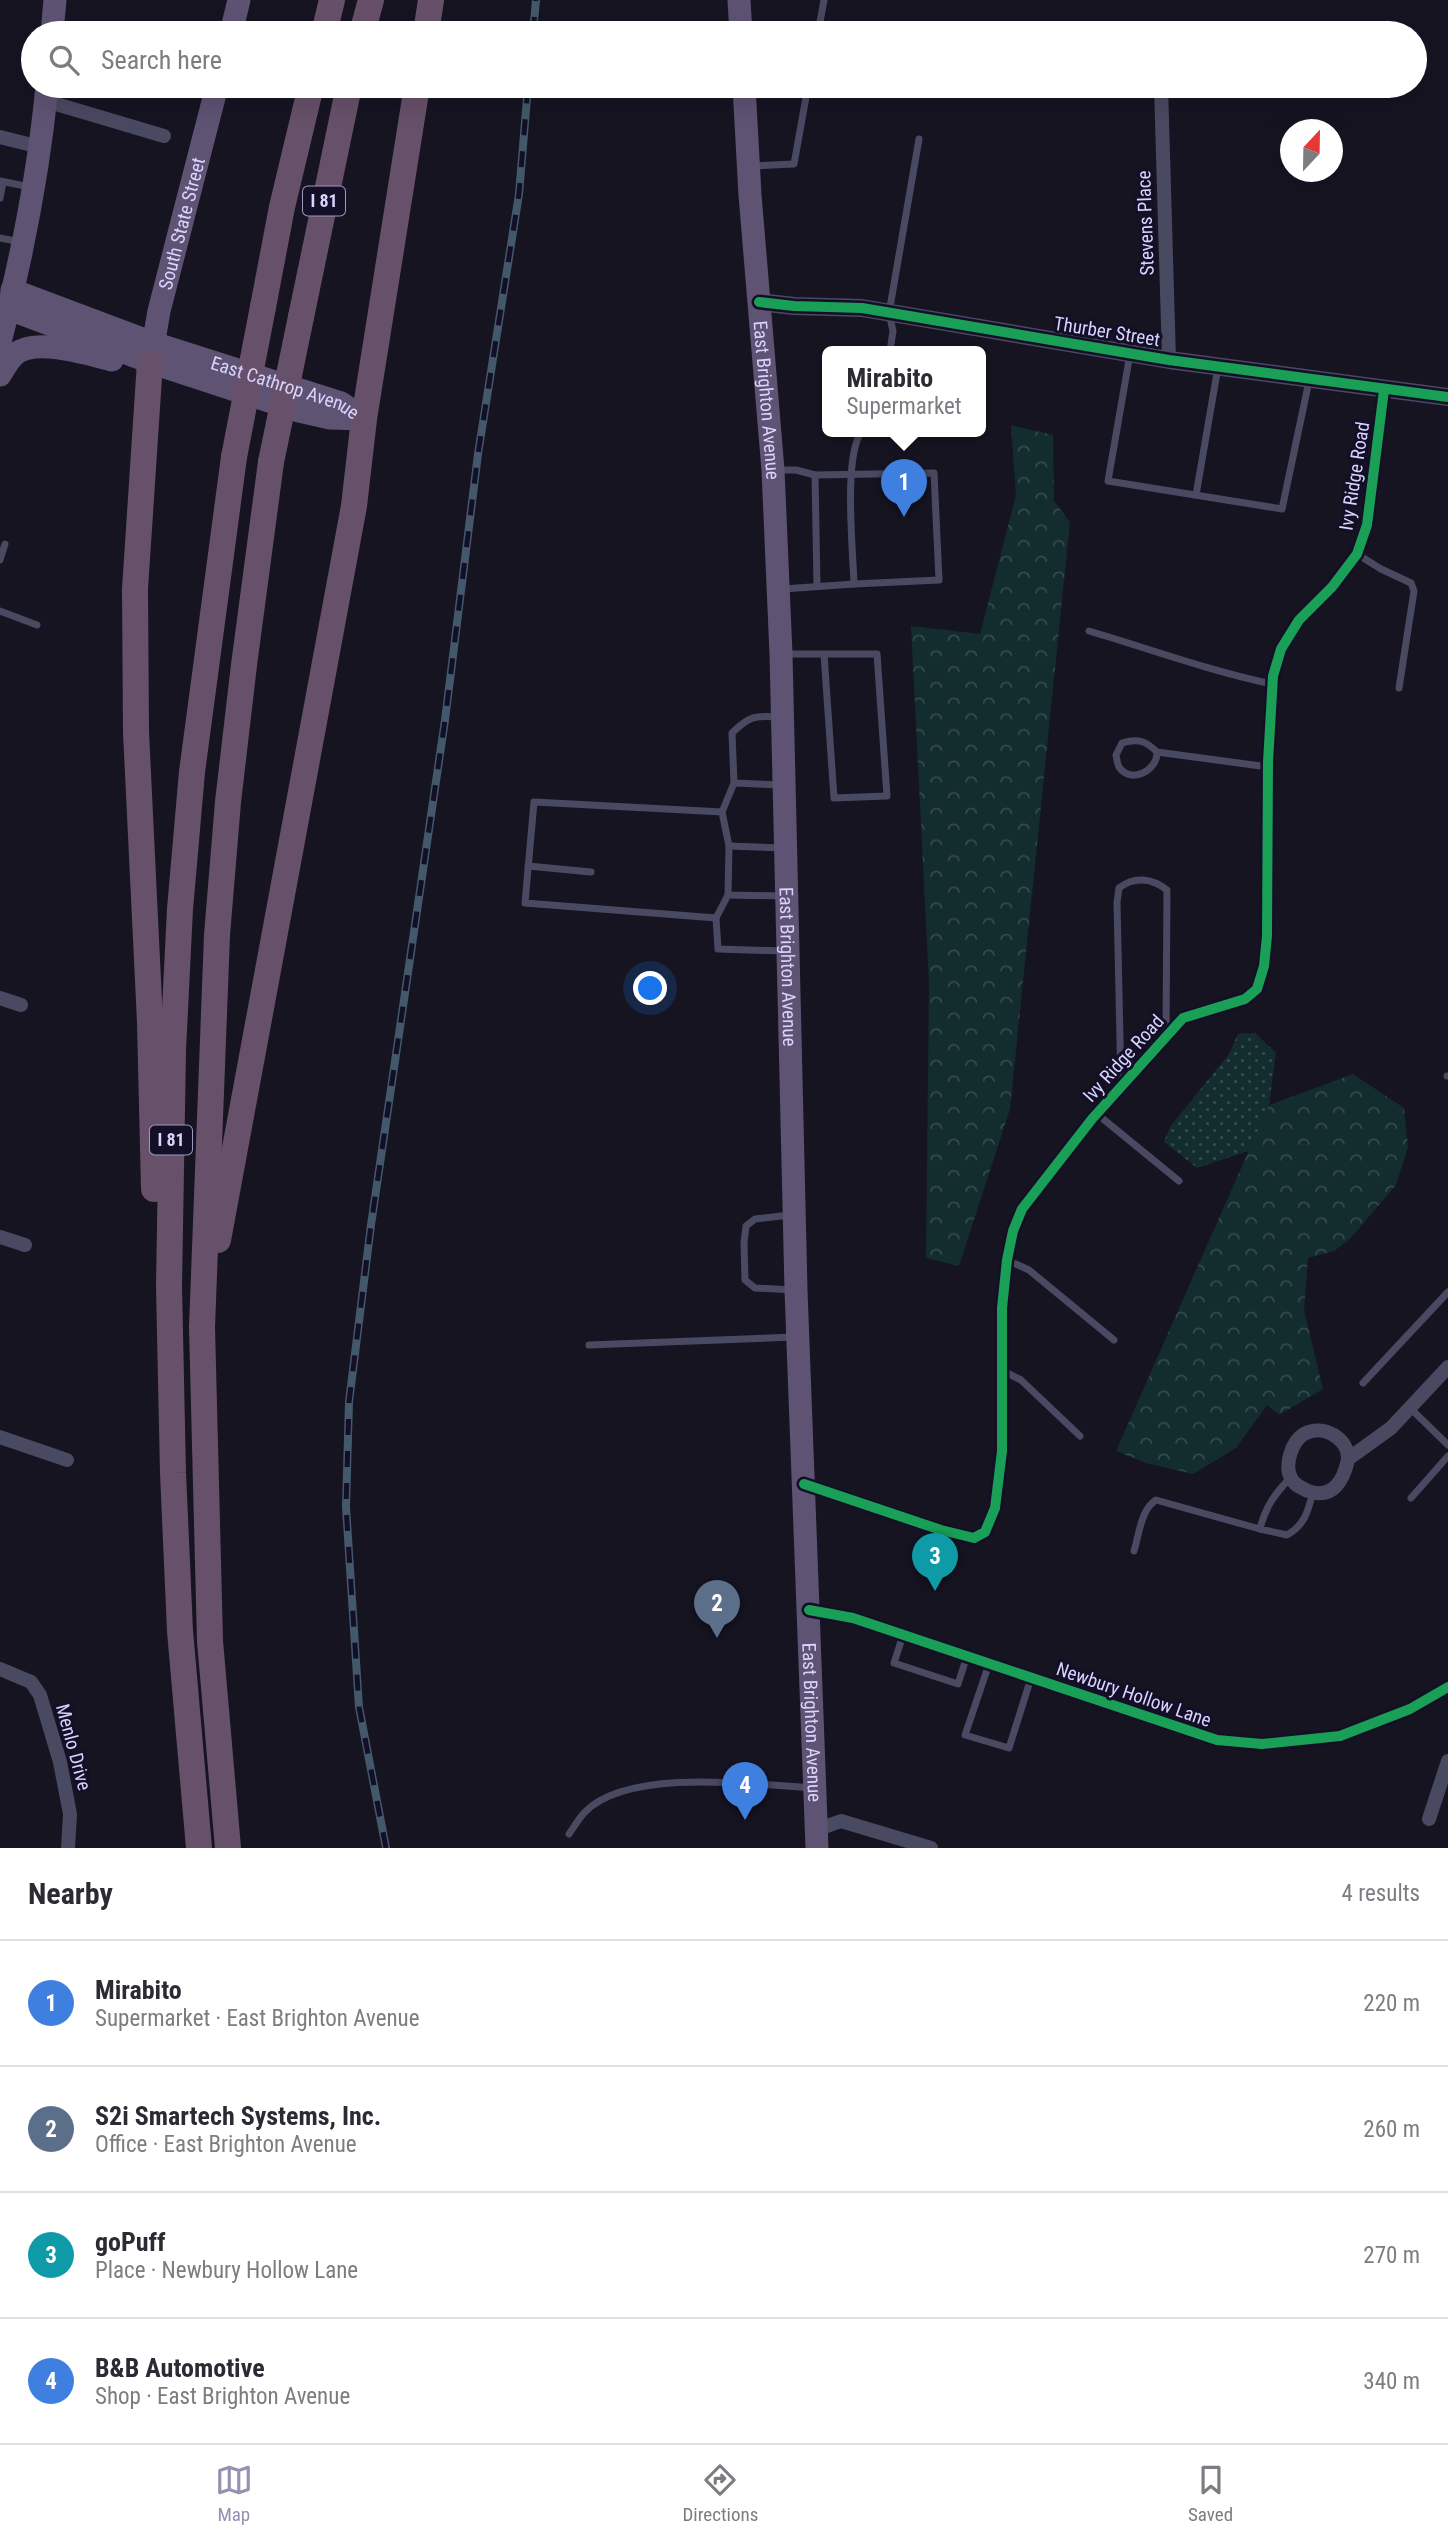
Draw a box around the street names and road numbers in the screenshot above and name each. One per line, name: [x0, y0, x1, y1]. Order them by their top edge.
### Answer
street label: South State Street: [154, 155, 210, 292]
street label: Stevens Place: [1132, 170, 1159, 276]
road number: I 81: [303, 186, 345, 216]
street label: Thurber Street: [1052, 312, 1162, 351]
street label: East Brighton Avenue: [749, 320, 784, 480]
street label: East Cathrop Avenue: [208, 351, 364, 424]
street label: Ivy Ridge Road: [1335, 420, 1374, 532]
street label: East Brighton Avenue: [774, 887, 801, 1047]
street label: Ivy Ridge Road: [1078, 1010, 1169, 1107]
road number: I 81: [150, 1126, 192, 1154]
street label: East Brighton Avenue: [797, 1642, 826, 1803]
street label: Newbury Hollow Lane: [1053, 1657, 1214, 1732]
street label: Menlo Drive: [51, 1701, 96, 1793]

